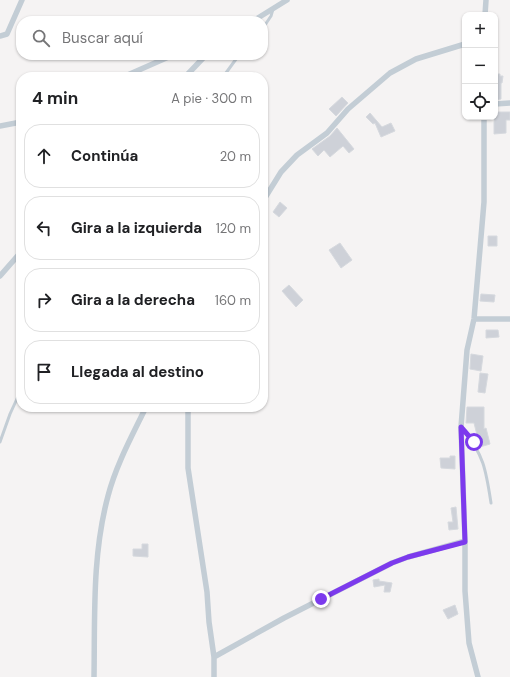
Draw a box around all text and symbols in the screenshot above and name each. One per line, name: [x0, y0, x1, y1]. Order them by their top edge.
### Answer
map controls: [462, 12, 498, 120]
button: +: [462, 12, 498, 48]
search box: [16, 16, 268, 60]
icon: search: [30, 27, 52, 49]
text: Buscar aquí: [62, 28, 143, 48]
button: −: [462, 48, 498, 84]
button: locate: [462, 84, 498, 120]
text: 4 min: [32, 87, 78, 109]
text: A pie · 300 m: [171, 90, 252, 107]
icon: ahead: [33, 145, 55, 167]
text: Continúa: [71, 146, 138, 166]
text: 20 m: [220, 148, 251, 165]
icon: left: [33, 217, 55, 239]
text: Gira a la izquierda: [71, 218, 202, 238]
text: 120 m: [216, 220, 251, 237]
icon: right: [33, 289, 55, 311]
text: Gira a la derecha: [71, 290, 195, 310]
text: 160 m: [215, 292, 251, 309]
icon: arrive: [33, 361, 55, 383]
text: Llegada al destino: [71, 362, 204, 382]
route start: [465, 433, 483, 451]
route end: [312, 590, 330, 608]

